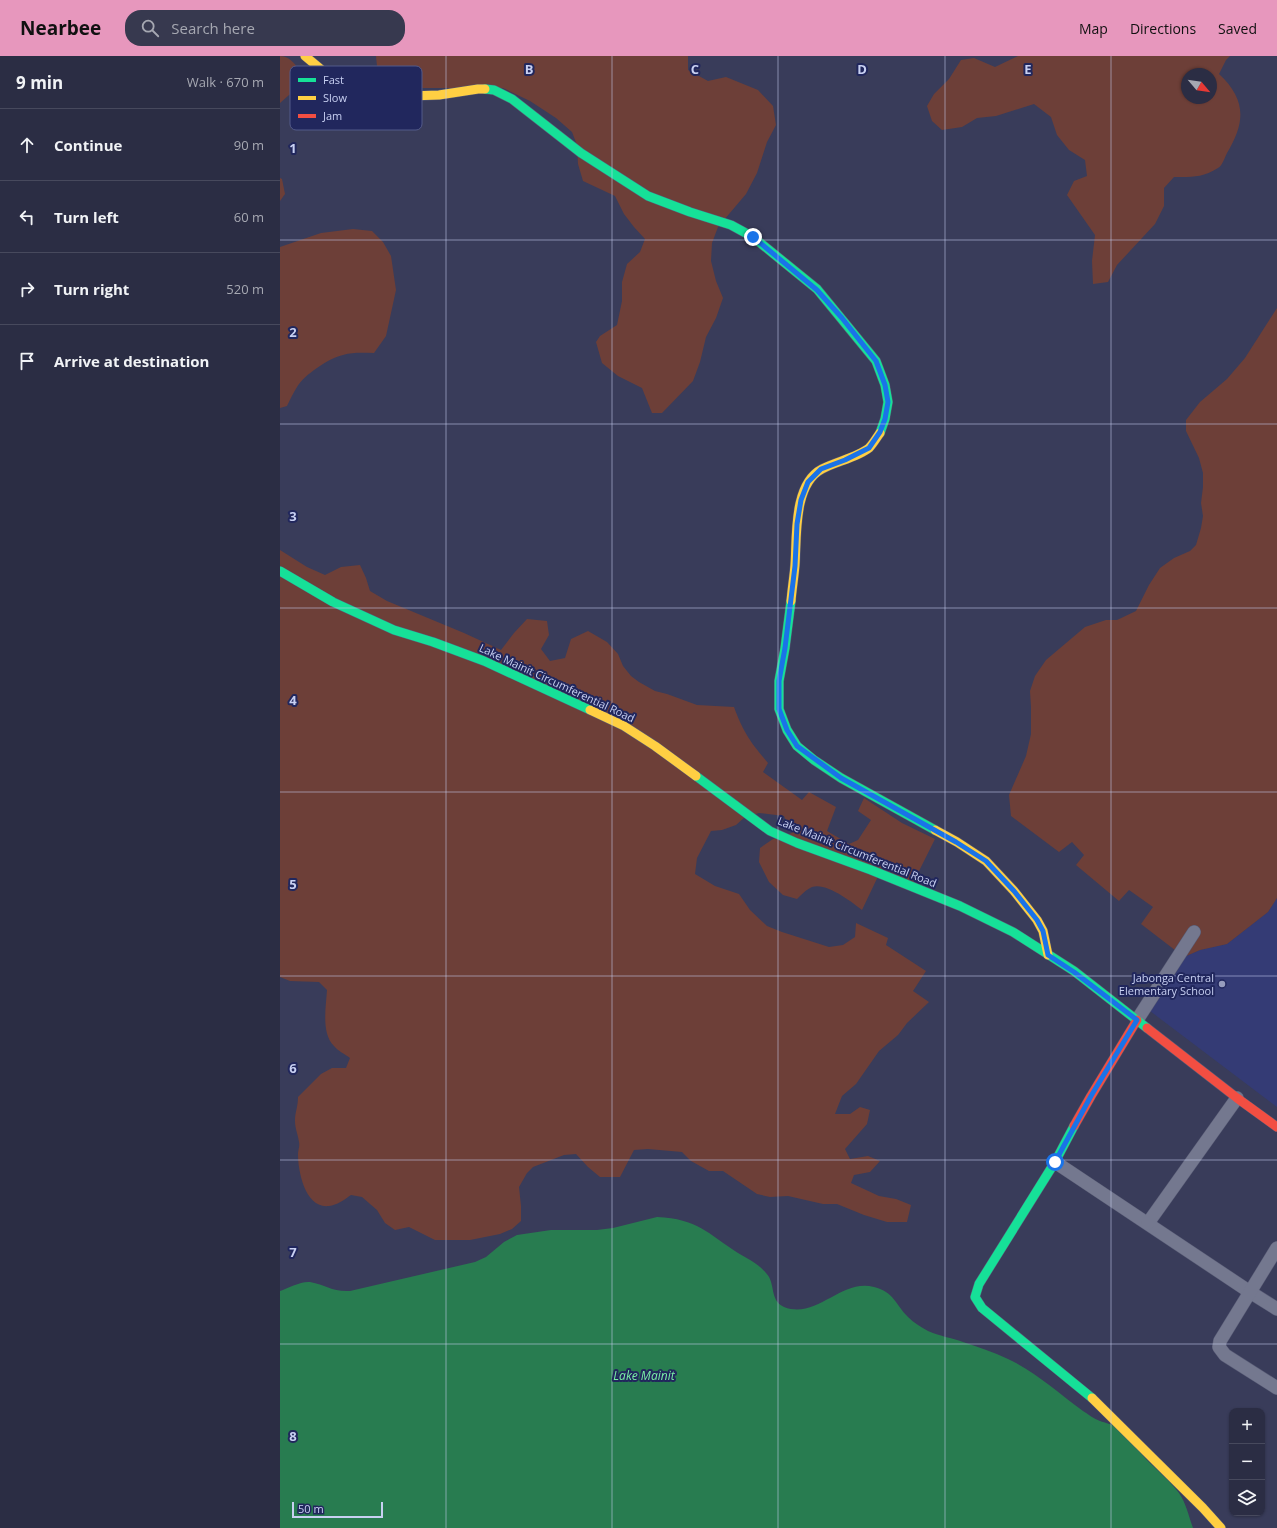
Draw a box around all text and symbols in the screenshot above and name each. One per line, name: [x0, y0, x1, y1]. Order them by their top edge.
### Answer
search box: [125, 10, 405, 46]
text: Nearbee: [20, 15, 101, 41]
icon: search: [139, 17, 161, 39]
text: Search here: [171, 18, 255, 38]
text: Map: [1079, 19, 1108, 38]
text: Directions: [1130, 19, 1196, 38]
text: Saved: [1218, 19, 1257, 38]
text: B: [525, 60, 534, 78]
text: C: [691, 60, 699, 78]
text: D: [857, 60, 867, 78]
text: E: [1024, 60, 1032, 78]
legend: [290, 66, 422, 130]
north arrow: [1181, 68, 1217, 104]
text: 9 min: [16, 71, 63, 94]
text: Fast: [323, 72, 344, 87]
text: Walk · 670 m: [187, 73, 264, 91]
text: Slow: [323, 90, 347, 105]
text: Jam: [322, 108, 342, 123]
icon: ahead: [16, 134, 38, 156]
text: Continue: [54, 135, 122, 155]
text: 90 m: [234, 136, 264, 154]
text: 1: [289, 139, 297, 157]
icon: left: [16, 206, 38, 228]
text: Turn left: [54, 207, 119, 227]
text: 60 m: [234, 208, 264, 226]
route end: [744, 228, 762, 246]
icon: right: [16, 278, 38, 300]
text: Turn right: [54, 279, 129, 299]
text: 520 m: [226, 280, 264, 298]
text: 2: [289, 323, 297, 341]
icon: arrive: [16, 350, 38, 372]
text: Arrive at destination: [54, 351, 209, 371]
text: 3: [289, 507, 297, 525]
street label: Lake Mainit Circumferential Road: [477, 640, 637, 725]
text: 4: [289, 691, 297, 709]
street label: Lake Mainit Circumferential Road: [776, 813, 939, 890]
text: 5: [289, 875, 297, 893]
place label: Jabonga Central Elementary School: [1119, 970, 1214, 998]
marker: Jabonga Central Elementary School: [1217, 979, 1227, 989]
text: 6: [289, 1059, 297, 1077]
route start: [1046, 1153, 1064, 1171]
text: 7: [289, 1243, 297, 1261]
water label: Lake Mainit: [613, 1367, 676, 1384]
map controls: [1229, 1408, 1265, 1516]
button: +: [1229, 1408, 1265, 1444]
text: 8: [289, 1427, 297, 1445]
button: −: [1229, 1444, 1265, 1480]
button: layers: [1229, 1480, 1265, 1516]
scale bar: [292, 1500, 383, 1519]
text: 50 m: [298, 1501, 324, 1516]

